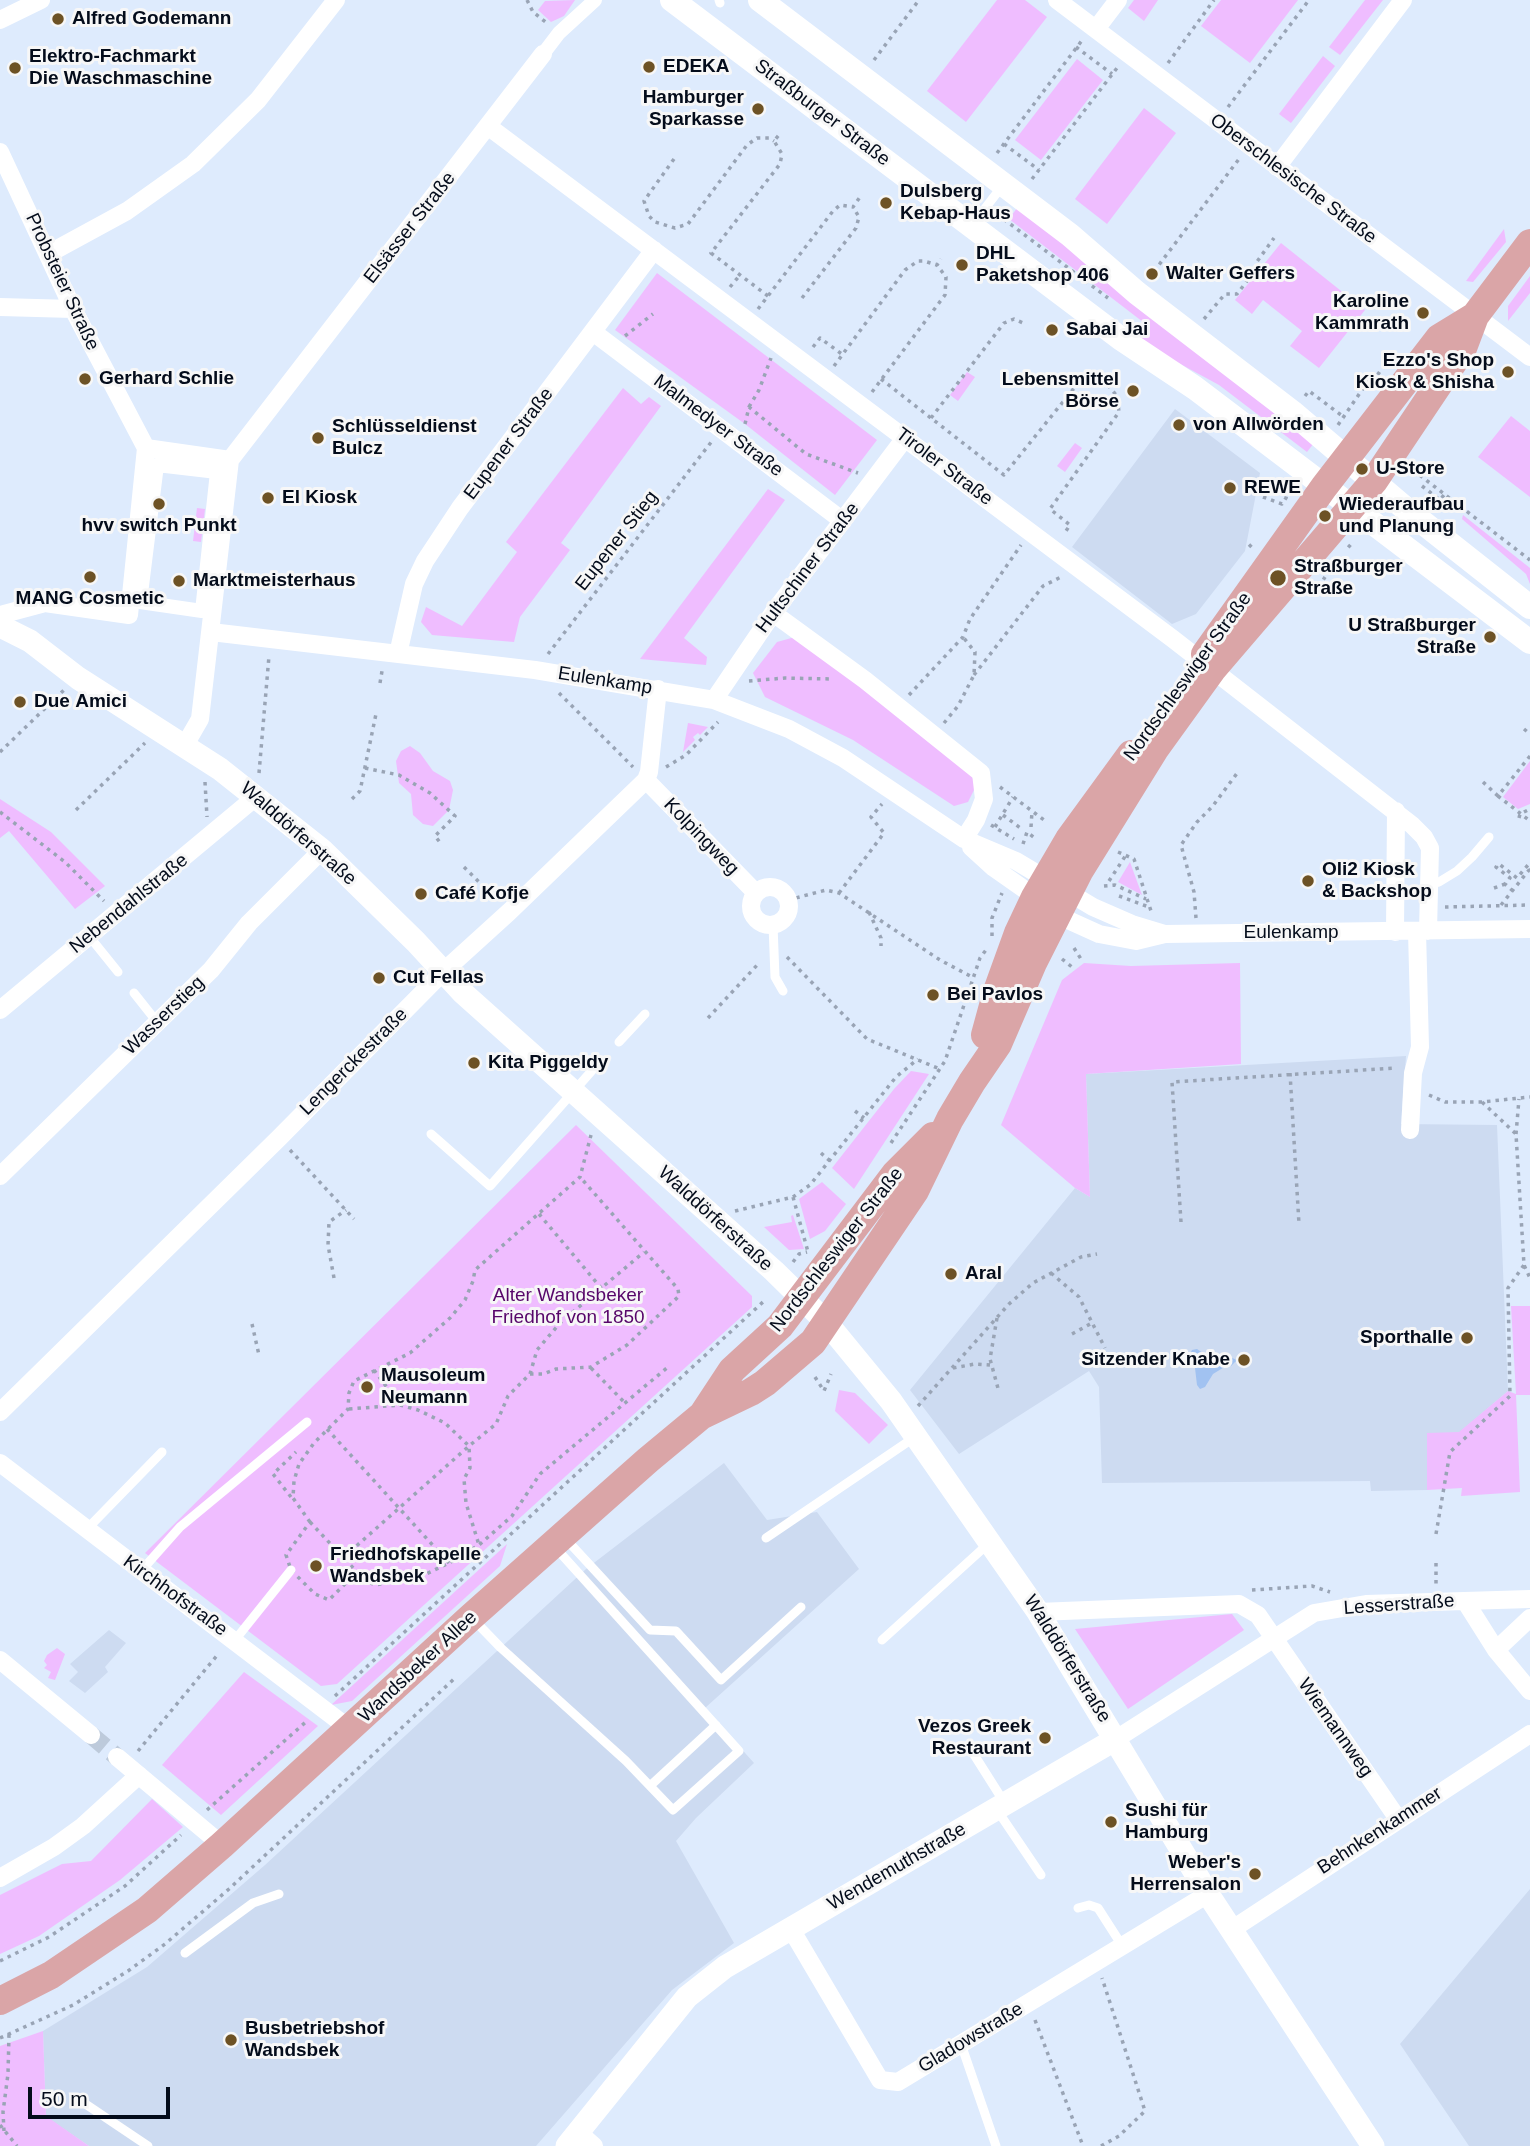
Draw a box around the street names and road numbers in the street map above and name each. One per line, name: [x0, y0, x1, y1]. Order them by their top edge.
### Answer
street label: Straßburger Straße: [750, 55, 894, 171]
street label: Oberschlesische Straße: [1205, 109, 1381, 249]
street label: Elsässer Straße: [359, 168, 461, 288]
street label: Probsteier Straße: [20, 210, 104, 354]
street label: Malmedyer Straße: [649, 370, 787, 482]
street label: Eupener Straße: [460, 384, 558, 504]
street label: Tiroler Straße: [891, 423, 997, 511]
street label: Eupener Stieg: [571, 487, 663, 595]
street label: Hultschiner Straße: [752, 498, 864, 638]
street label: Nordschleswiger Straße: [1119, 588, 1257, 766]
street label: Eulenkamp: [556, 662, 654, 700]
street label: Walddörferstraße: [235, 777, 361, 891]
street label: Kolpingweg: [659, 794, 743, 880]
street label: Nebendahlstraße: [65, 849, 193, 959]
street label: Eulenkamp: [1243, 922, 1339, 944]
street label: Wasserstieg: [119, 972, 209, 1060]
street label: Lengerckestraße: [296, 1004, 412, 1120]
street label: Walddörferstraße: [653, 1162, 777, 1276]
street label: Nordschleswiger Straße: [766, 1163, 908, 1337]
street label: Kirchhofstraße: [118, 1550, 232, 1642]
street label: Lesserstraße: [1343, 1590, 1455, 1620]
street label: Walddörferstraße: [1019, 1591, 1115, 1727]
street label: Wandsbeker Allee: [354, 1606, 482, 1728]
street label: Wiemannweg: [1293, 1674, 1377, 1782]
street label: Behnkenkammer: [1314, 1782, 1446, 1880]
street label: Wendemuthstraße: [824, 1818, 970, 1916]
street label: Gladowstraße: [914, 1998, 1028, 2078]

